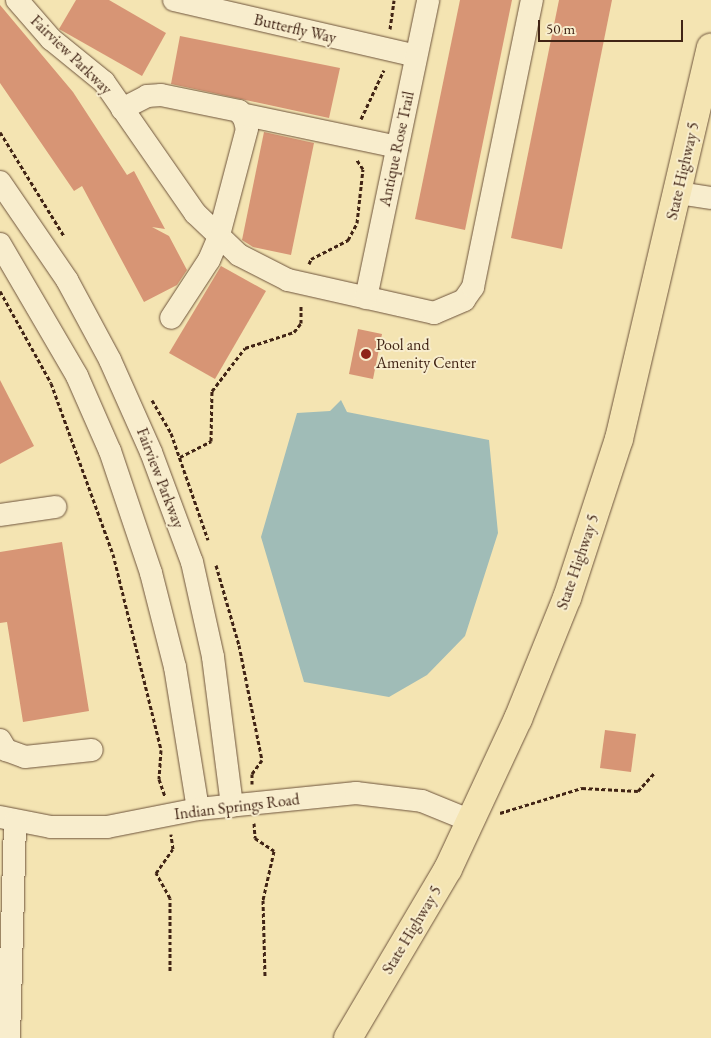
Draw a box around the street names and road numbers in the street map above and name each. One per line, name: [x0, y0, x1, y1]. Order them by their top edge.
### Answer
street label: Butterfly Way: [252, 10, 338, 48]
street label: Fairview Parkway: [26, 11, 116, 99]
street label: Antique Rose Trail: [375, 90, 419, 208]
street label: State Highway 5: [662, 120, 704, 222]
street label: Fairview Parkway: [132, 425, 188, 531]
street label: State Highway 5: [553, 512, 603, 612]
street label: Indian Springs Road: [173, 790, 301, 824]
street label: State Highway 5: [378, 882, 446, 978]

